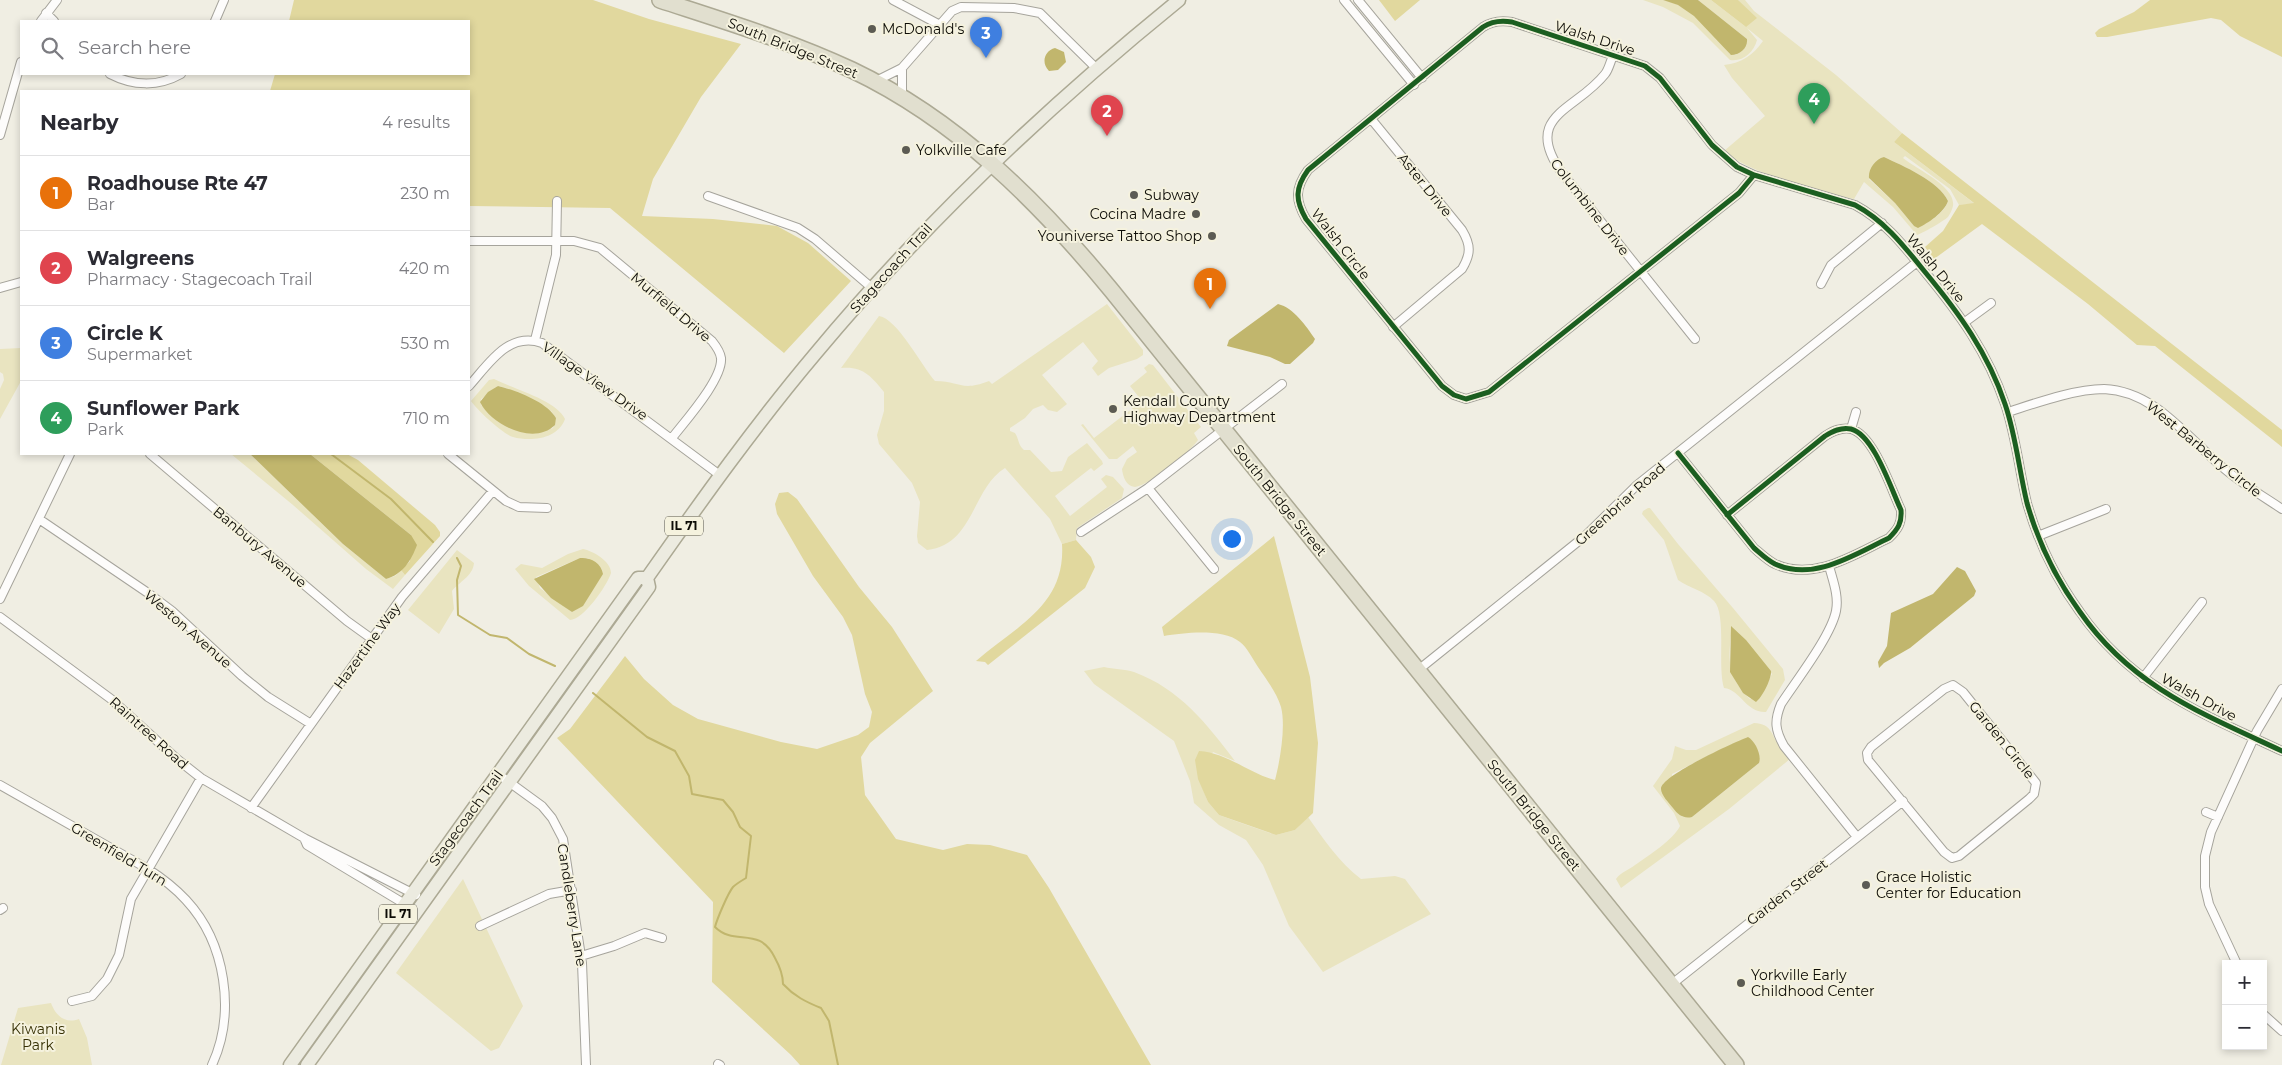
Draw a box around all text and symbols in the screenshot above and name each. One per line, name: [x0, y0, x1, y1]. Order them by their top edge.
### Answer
street label: South Bridge Street: [725, 14, 861, 82]
pin: 3: [970, 17, 1002, 58]
street label: Walsh Drive: [1553, 17, 1637, 59]
search box: [20, 20, 470, 75]
place label: McDonald's: [882, 20, 964, 38]
marker: McDonald's: [866, 23, 878, 35]
icon: search: [38, 34, 66, 62]
text: Search here: [78, 36, 191, 59]
pin: 4: [1798, 83, 1830, 124]
pin: 2: [1091, 95, 1123, 136]
text: Nearby: [40, 110, 119, 135]
text: 4 results: [382, 113, 450, 132]
place label: Yolkville Cafe: [916, 141, 1007, 159]
marker: Yolkville Cafe: [900, 144, 912, 156]
street label: Aster Drive: [1394, 150, 1456, 220]
street label: Columbine Drive: [1547, 155, 1633, 259]
text: Roadhouse Rte 47: [87, 172, 268, 195]
text: 1: [53, 184, 59, 203]
text: 230 m: [400, 184, 450, 203]
place label: Subway: [1144, 186, 1199, 204]
marker: Subway: [1128, 189, 1140, 201]
text: Bar: [87, 195, 115, 214]
place label: Cocina Madre: [1090, 205, 1186, 223]
street label: Walsh Circle: [1307, 205, 1375, 283]
marker: Cocina Madre: [1190, 208, 1202, 220]
street label: Stagecoach Trail: [846, 219, 936, 317]
place label: Youniverse Tattoo Shop: [1038, 227, 1202, 245]
marker: Youniverse Tattoo Shop: [1206, 230, 1218, 242]
street label: Walsh Drive: [1903, 230, 1969, 306]
text: Walgreens: [87, 247, 194, 270]
text: 2: [51, 259, 61, 278]
text: 420 m: [399, 259, 450, 278]
street label: Murfield Drive: [627, 268, 715, 346]
pin: 1: [1194, 268, 1226, 309]
text: Pharmacy · Stagecoach Trail: [87, 270, 313, 289]
text: Circle K: [87, 322, 163, 345]
text: 3: [51, 334, 61, 353]
text: 530 m: [400, 334, 450, 353]
street label: Village View Drive: [539, 338, 651, 424]
text: Supermarket: [87, 345, 193, 364]
place label: Kendall County Highway Department: [1123, 392, 1276, 426]
text: Sunflower Park: [87, 397, 240, 420]
street label: West Barberry Circle: [2143, 397, 2265, 501]
marker: Kendall County Highway Department: [1107, 403, 1119, 415]
text: 4: [50, 409, 62, 428]
text: 710 m: [403, 409, 450, 428]
text: Park: [87, 420, 124, 439]
street label: South Bridge Street: [1229, 440, 1331, 560]
street label: Greenbriar Road: [1571, 459, 1669, 549]
street label: Banbury Avenue: [209, 503, 311, 591]
road number: IL 71: [665, 516, 703, 536]
your location: [1219, 526, 1245, 552]
street label: Weston Avenue: [140, 586, 236, 672]
street label: Hazertine Way: [330, 599, 405, 693]
street label: Walsh Drive: [2158, 669, 2240, 725]
street label: Raintree Road: [106, 693, 192, 773]
street label: Garden Circle: [1965, 698, 2039, 782]
street label: South Bridge Street: [1483, 755, 1585, 875]
street label: Stagecoach Trail: [425, 766, 507, 870]
street label: Greenfield Turn: [68, 818, 170, 890]
street label: Candleberry Lane: [553, 842, 591, 968]
street label: Garden Street: [1743, 855, 1831, 929]
place label: Grace Holistic Center for Education: [1876, 868, 2021, 902]
marker: Grace Holistic Center for Education: [1860, 879, 1872, 891]
road number: IL 71: [379, 904, 417, 924]
map controls: [2222, 960, 2267, 1050]
button: +: [2222, 960, 2267, 1005]
place label: Yorkville Early Childhood Center: [1751, 966, 1875, 1000]
marker: Yorkville Early Childhood Center: [1735, 977, 1747, 989]
button: −: [2222, 1005, 2267, 1050]
park label: Kiwanis Park: [11, 1020, 65, 1054]

